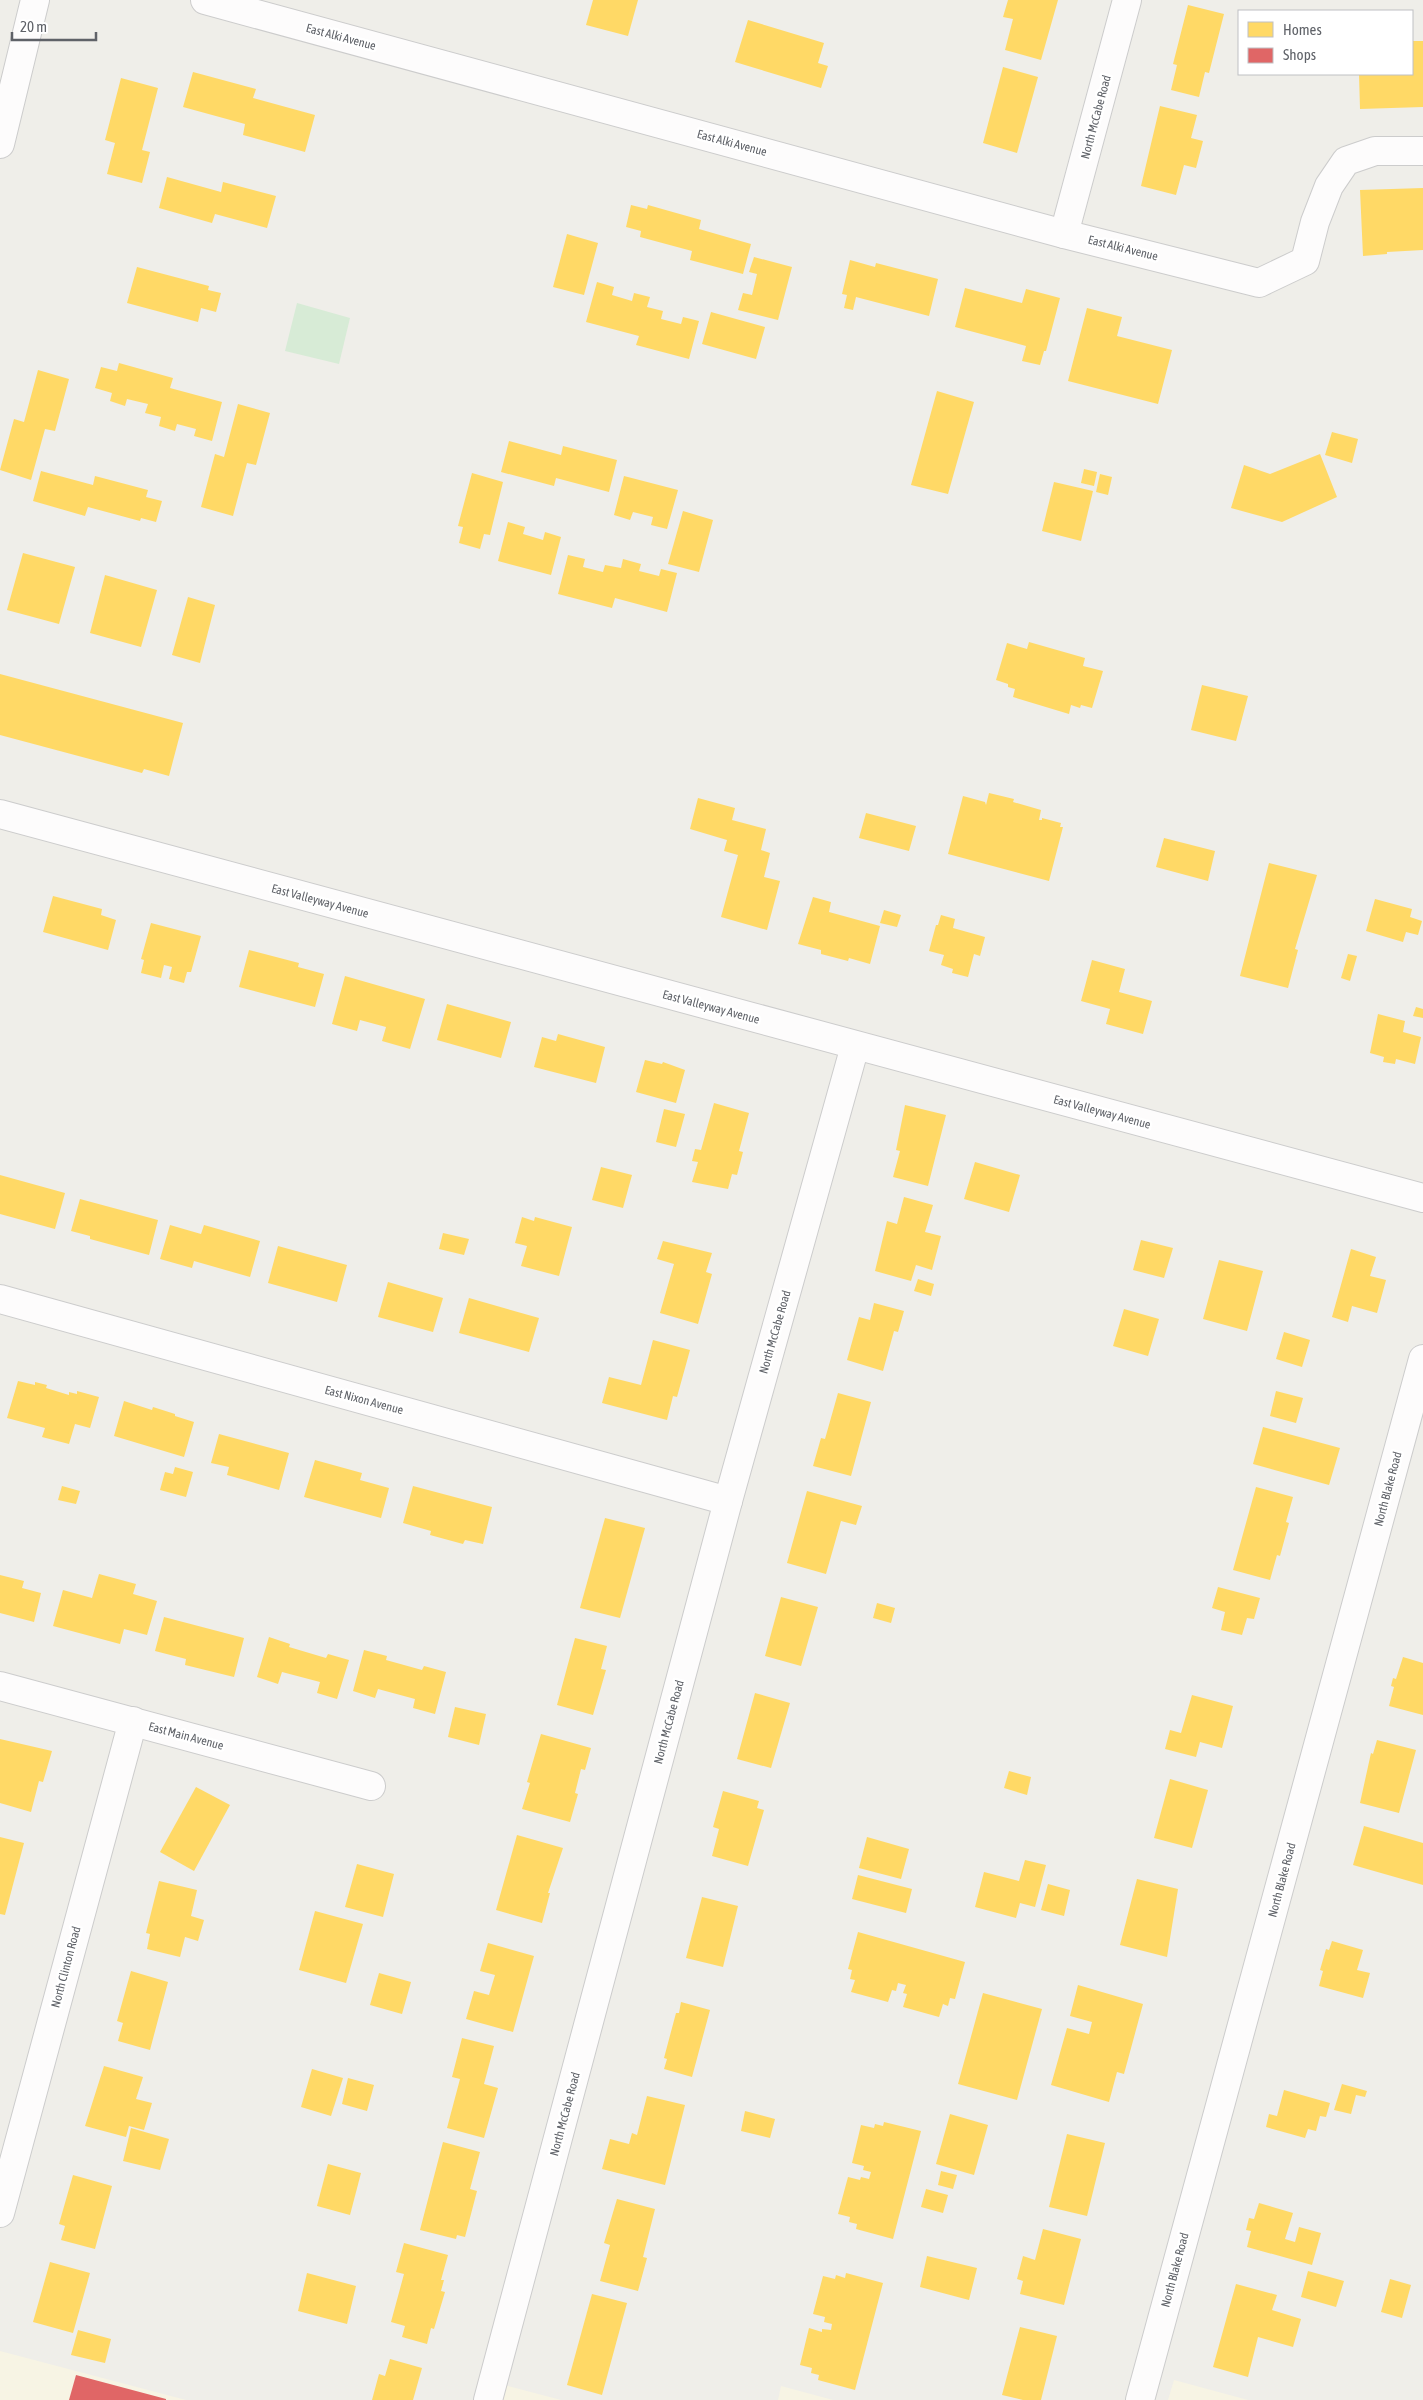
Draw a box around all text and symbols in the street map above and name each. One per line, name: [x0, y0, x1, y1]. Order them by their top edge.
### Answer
scale bar: [12, 10, 96, 42]
legend: [1238, 10, 1413, 75]
text: 20 m: [20, 18, 47, 35]
street label: East Alki Avenue: [305, 21, 377, 53]
text: Homes: [1283, 21, 1322, 38]
text: Shops: [1283, 46, 1316, 63]
street label: North McCabe Road: [1078, 74, 1114, 160]
street label: East Alki Avenue: [696, 127, 768, 159]
street label: East Alki Avenue: [1087, 233, 1159, 263]
street label: East Valleyway Avenue: [270, 881, 370, 921]
street label: East Valleyway Avenue: [661, 987, 761, 1027]
street label: East Valleyway Avenue: [1052, 1092, 1152, 1132]
street label: North McCabe Road: [756, 1289, 794, 1375]
street label: East Nixon Avenue: [323, 1383, 405, 1417]
street label: North Blake Road: [1371, 1450, 1405, 1528]
street label: North McCabe Road: [651, 1679, 687, 1765]
street label: East Main Avenue: [147, 1719, 225, 1753]
street label: North Blake Road: [1265, 1841, 1299, 1919]
street label: North Clinton Road: [48, 1925, 84, 2009]
street label: North McCabe Road: [547, 2071, 583, 2157]
street label: North Blake Road: [1158, 2231, 1192, 2309]

